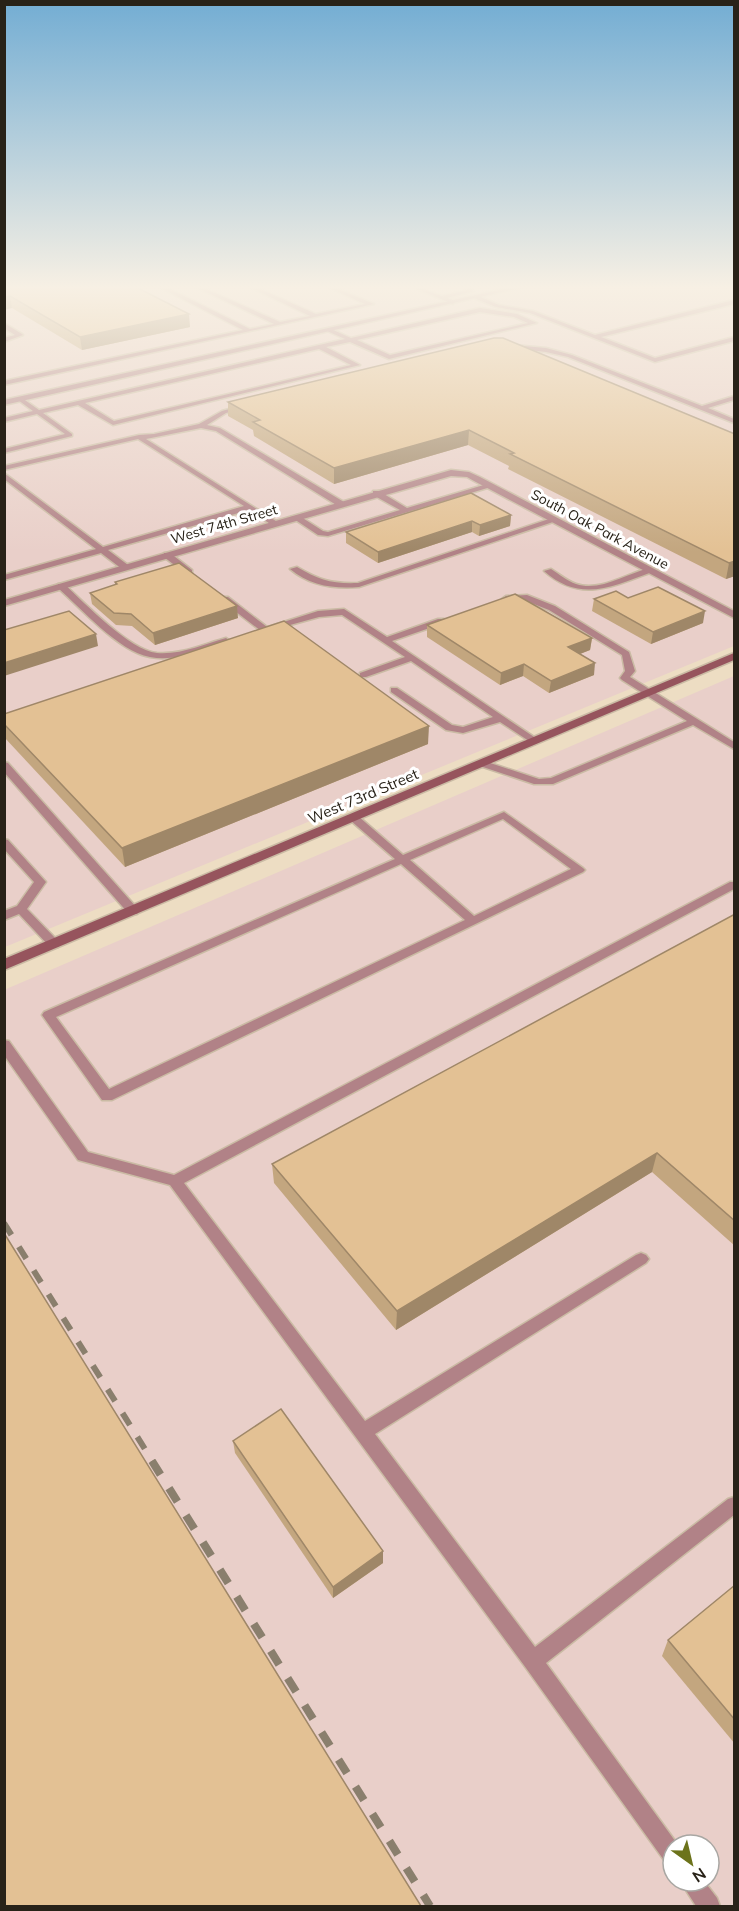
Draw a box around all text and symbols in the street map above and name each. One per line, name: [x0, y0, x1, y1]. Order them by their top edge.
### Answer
street label: South Oak Park Avenue: [528, 485, 672, 573]
street label: West 74th Street: [169, 500, 279, 548]
street label: West 73rd Street: [305, 764, 421, 828]
north arrow: [661, 1833, 721, 1893]
text: N: [689, 1864, 710, 1887]

